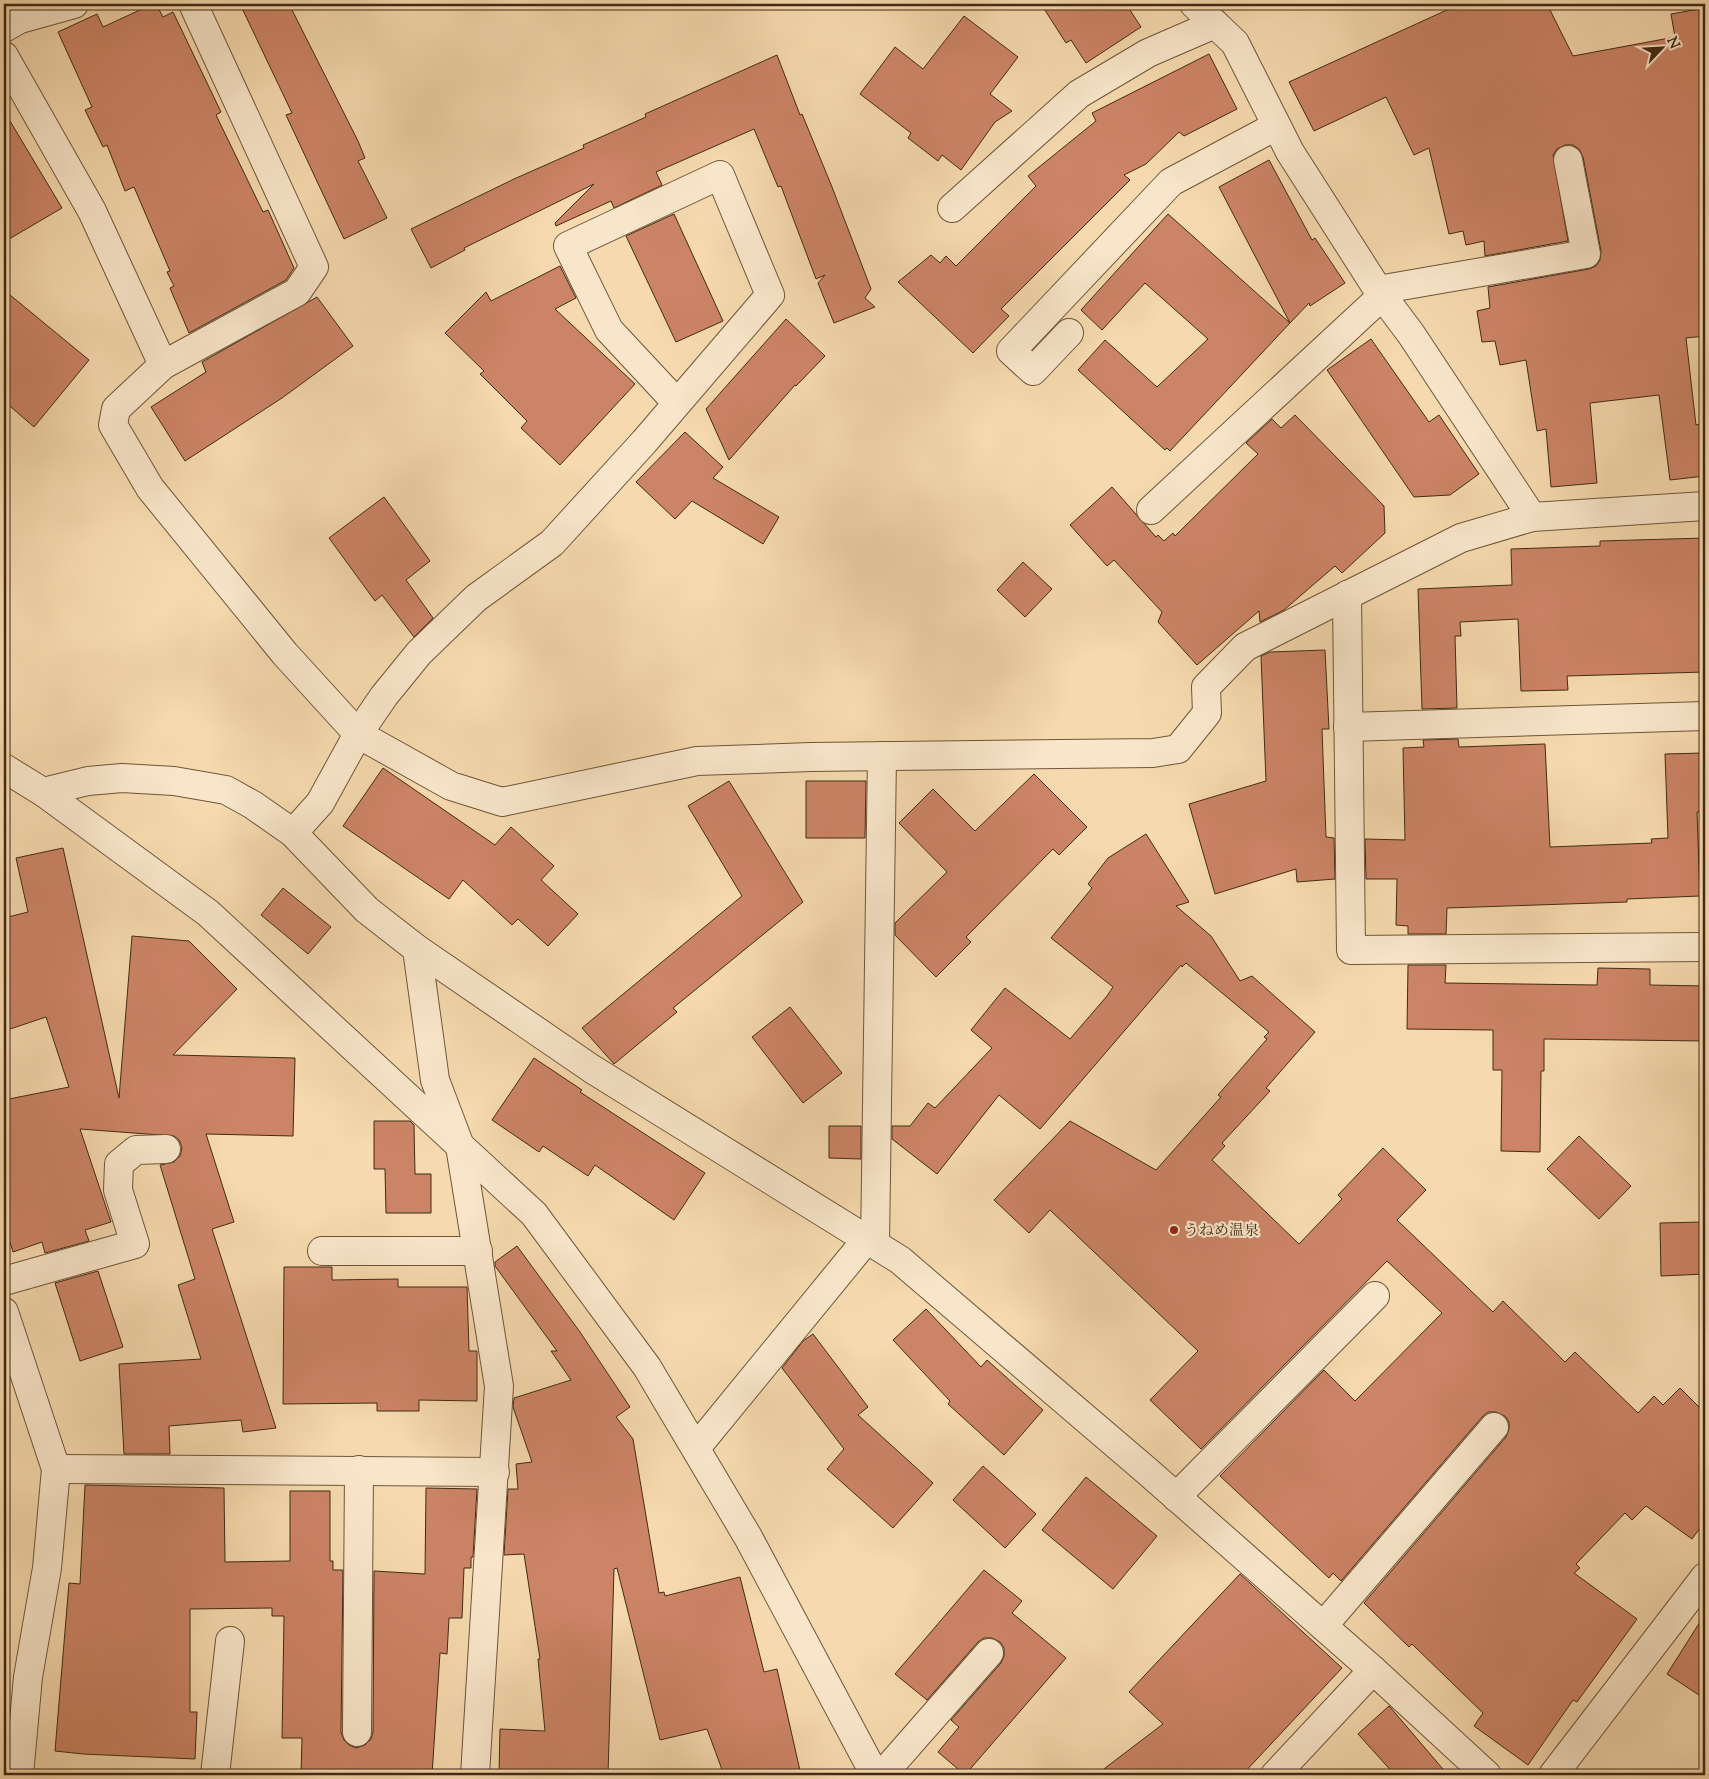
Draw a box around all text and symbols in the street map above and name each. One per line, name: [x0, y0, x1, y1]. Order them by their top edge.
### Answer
north arrow: [1636, 22, 1686, 72]
text: N: [1661, 34, 1683, 53]
place label: うねめ温泉: [1184, 1221, 1259, 1242]
marker: うねめ温泉: [1168, 1224, 1180, 1236]

